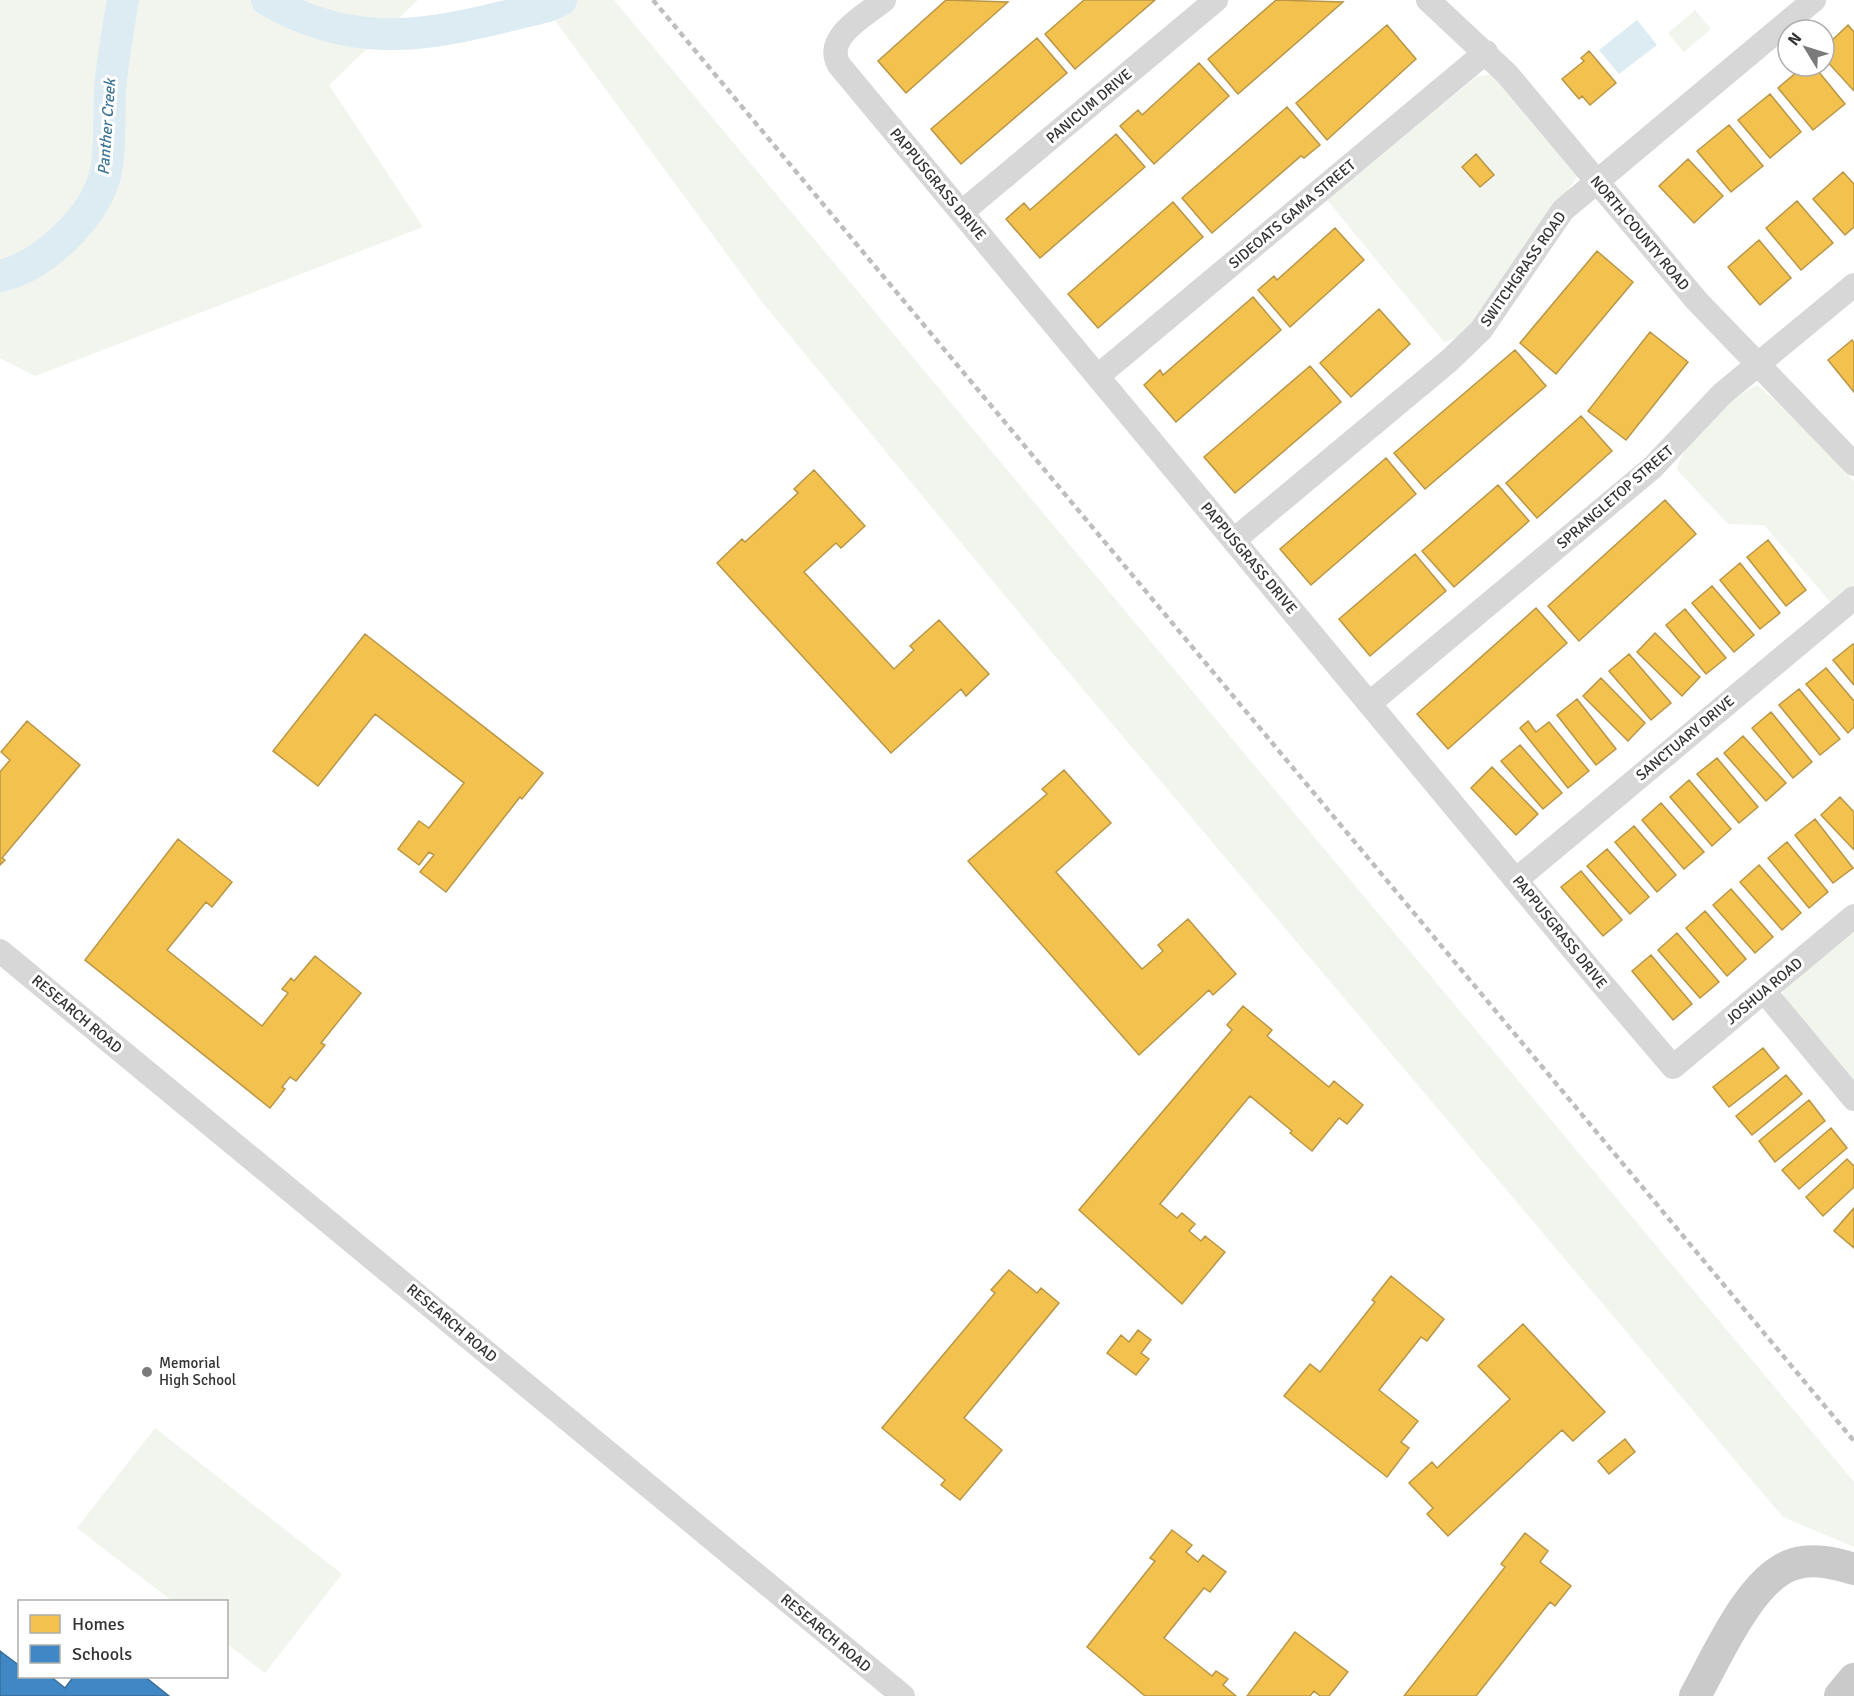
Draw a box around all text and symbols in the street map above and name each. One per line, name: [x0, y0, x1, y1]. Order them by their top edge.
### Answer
north arrow: [1776, 18, 1836, 78]
text: N: [1784, 29, 1806, 50]
street label: PANICUM DRIVE: [1043, 65, 1135, 147]
water label: Panther Creek: [94, 76, 120, 176]
street label: PAPPUSGRASS DRIVE: [886, 125, 990, 243]
street label: SIDEOATS GAMA STREET: [1225, 155, 1359, 272]
street label: NORTH COUNTY ROAD: [1587, 172, 1693, 294]
street label: SWITCHGRASS ROAD: [1476, 208, 1570, 330]
street label: SPRANGLETOP STREET: [1553, 441, 1677, 552]
street label: PAPPUSGRASS DRIVE: [1197, 499, 1301, 617]
street label: SANCTUARY DRIVE: [1632, 692, 1738, 784]
street label: PAPPUSGRASS DRIVE: [1509, 872, 1611, 992]
street label: JOSHUA ROAD: [1722, 954, 1806, 1028]
street label: RESEARCH ROAD: [28, 971, 126, 1057]
street label: RESEARCH ROAD: [403, 1280, 501, 1366]
place label: Memorial High School: [159, 1354, 236, 1389]
marker: Memorial High School: [140, 1365, 154, 1379]
street label: RESEARCH ROAD: [777, 1590, 875, 1676]
legend: [18, 1600, 228, 1678]
text: Homes: [72, 1613, 125, 1635]
text: Schools: [72, 1643, 132, 1665]

